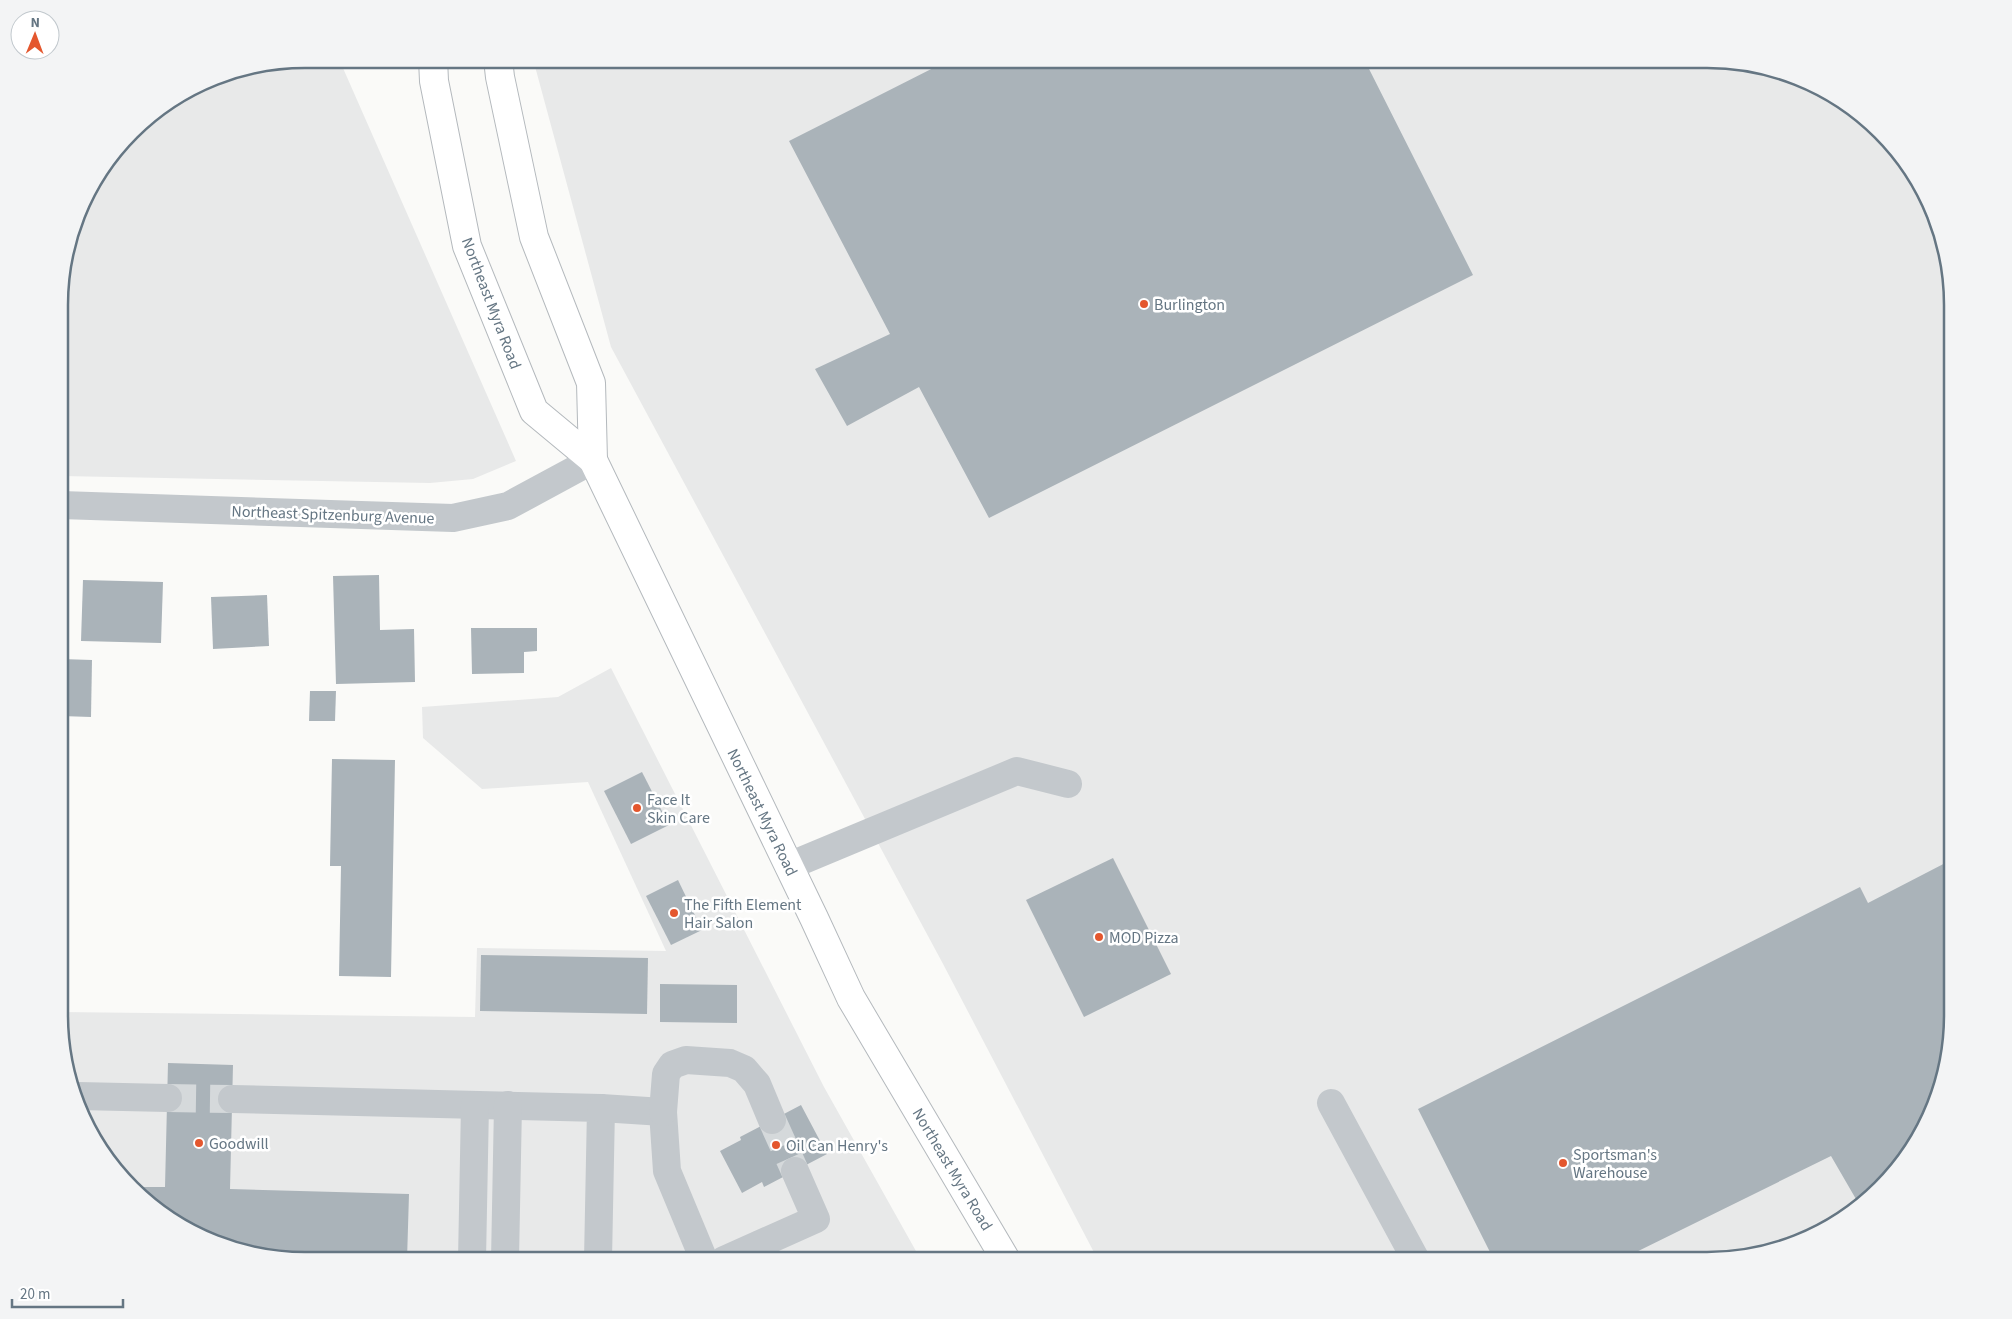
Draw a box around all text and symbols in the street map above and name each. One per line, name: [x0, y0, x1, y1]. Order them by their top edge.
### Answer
north arrow: [10, 10, 60, 60]
text: N: [30, 13, 40, 33]
street label: Northeast Myra Road: [456, 234, 526, 372]
place label: Burlington: [1154, 294, 1225, 316]
marker: Burlington: [1138, 298, 1150, 310]
street label: Northeast Spitzenburg Avenue: [231, 500, 435, 530]
street label: Northeast Myra Road: [722, 745, 803, 880]
place label: Face It Skin Care: [647, 789, 710, 829]
marker: Face It Skin Care: [631, 802, 643, 814]
place label: The Fifth Element Hair Salon: [684, 894, 802, 934]
marker: The Fifth Element Hair Salon: [668, 907, 680, 919]
place label: MOD Pizza: [1109, 927, 1179, 949]
marker: MOD Pizza: [1093, 931, 1105, 943]
street label: Northeast Myra Road: [907, 1104, 997, 1235]
place label: Goodwill: [209, 1133, 269, 1155]
place label: Oil Can Henry's: [786, 1135, 888, 1157]
marker: Goodwill: [193, 1137, 205, 1149]
marker: Oil Can Henry's: [770, 1139, 782, 1151]
place label: Sportsman's Warehouse: [1573, 1144, 1657, 1184]
marker: Sportsman's Warehouse: [1557, 1157, 1569, 1169]
scale bar: [12, 1276, 124, 1308]
text: 20 m: [20, 1284, 50, 1305]

